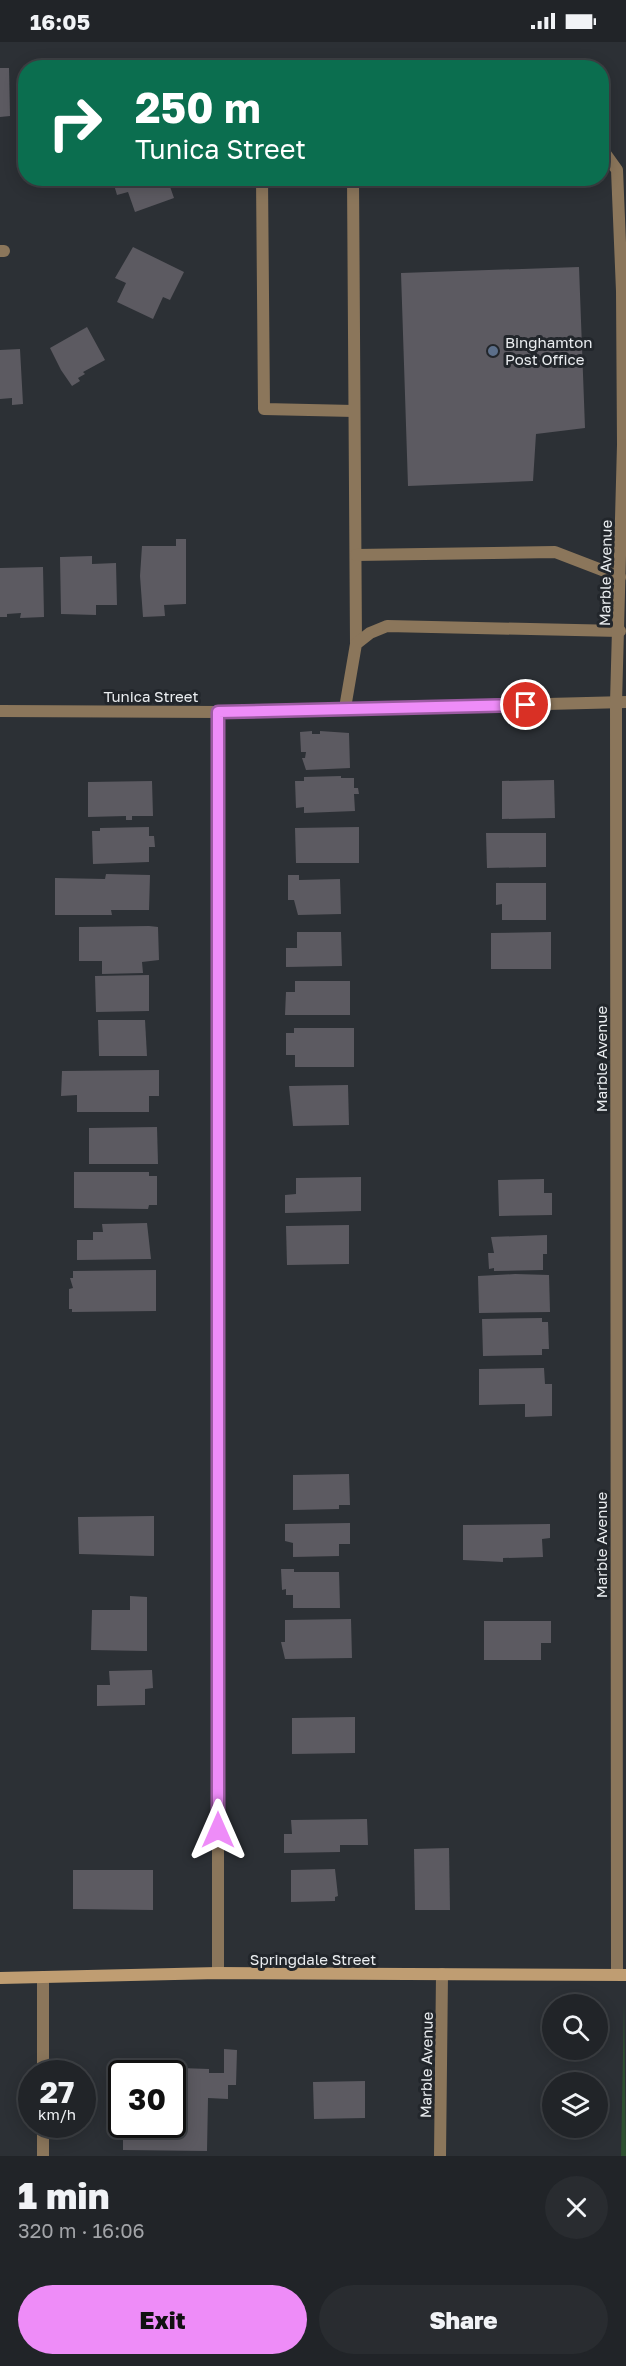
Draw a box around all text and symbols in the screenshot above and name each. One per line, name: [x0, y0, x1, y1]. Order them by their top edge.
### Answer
text: 16:05: [30, 8, 90, 35]
text: 250 m: [135, 82, 261, 132]
icon: right: [36, 84, 114, 162]
text: Tunica Street: [135, 133, 306, 165]
place label: Binghamton Post Office: [505, 333, 593, 368]
marker: Binghamton Post Office: [486, 344, 500, 358]
street label: Marble Avenue: [595, 519, 615, 626]
pin: [500, 679, 551, 730]
street label: Tunica Street: [103, 687, 199, 705]
icon: arrive: [509, 688, 542, 721]
street label: Marble Avenue: [592, 1005, 610, 1112]
street label: Marble Avenue: [592, 1491, 610, 1598]
position arrow: [186, 1798, 250, 1862]
street label: Springdale Street: [250, 1950, 376, 1968]
map controls: [542, 1994, 608, 2138]
button: search: [542, 1994, 608, 2060]
street label: Marble Avenue: [416, 2011, 436, 2118]
speed limit sign: 30: [108, 2060, 186, 2138]
button: layers: [542, 2072, 608, 2138]
text: 27: [40, 2074, 74, 2110]
text: km/h: [38, 2105, 76, 2123]
text: 1 min: [18, 2174, 109, 2217]
button: close: [545, 2176, 608, 2239]
text: 320 m · 16:06: [18, 2218, 145, 2242]
button: Exit: [18, 2285, 307, 2354]
button: Share: [319, 2285, 608, 2354]

